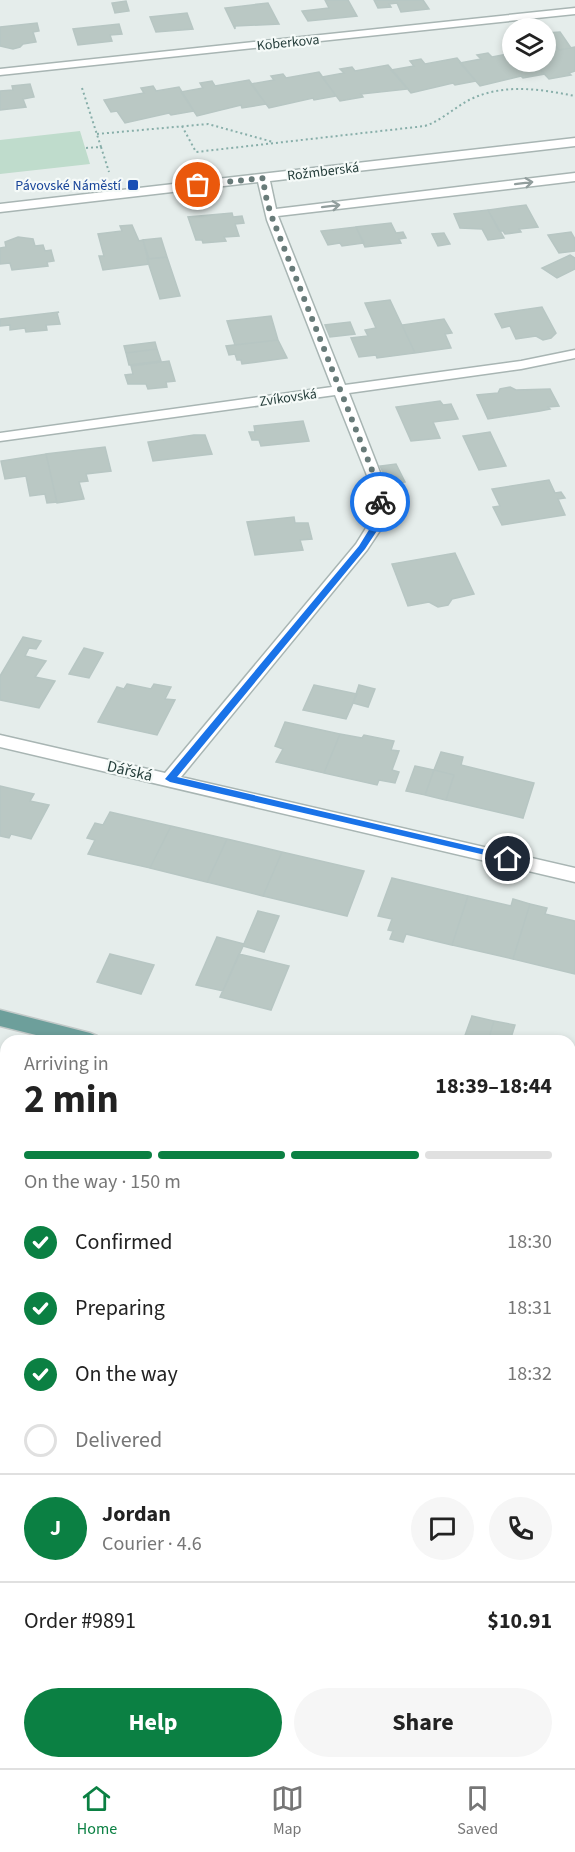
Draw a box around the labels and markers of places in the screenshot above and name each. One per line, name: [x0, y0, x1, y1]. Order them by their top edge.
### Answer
pin: [172, 159, 223, 210]
place label: Pávovské Náměstí: [15, 176, 122, 196]
marker: Pávovské Náměstí: [126, 178, 140, 192]
pin: [482, 833, 533, 884]

